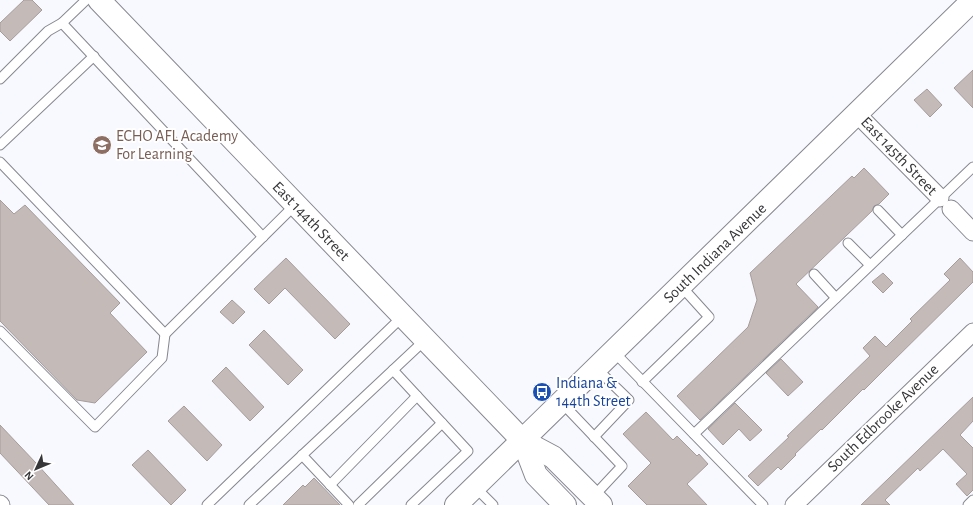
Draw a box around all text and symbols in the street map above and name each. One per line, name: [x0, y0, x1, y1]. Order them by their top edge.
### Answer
street label: East 145th Street: [858, 114, 940, 198]
place label: ECHO AFL Academy For Learning: [116, 128, 238, 162]
school or university icon: ECHO AFL Academy For Learning: [91, 134, 113, 156]
street label: East 144th Street: [269, 178, 353, 264]
street label: South Indiana Avenue: [661, 200, 769, 306]
street label: South Edbrooke Avenue: [824, 361, 942, 475]
place label: Indiana & 144th Street: [556, 375, 631, 409]
bus stop icon: Indiana & 144th Street: [531, 381, 553, 403]
north arrow: [16, 449, 56, 489]
text: N: [23, 469, 36, 482]

